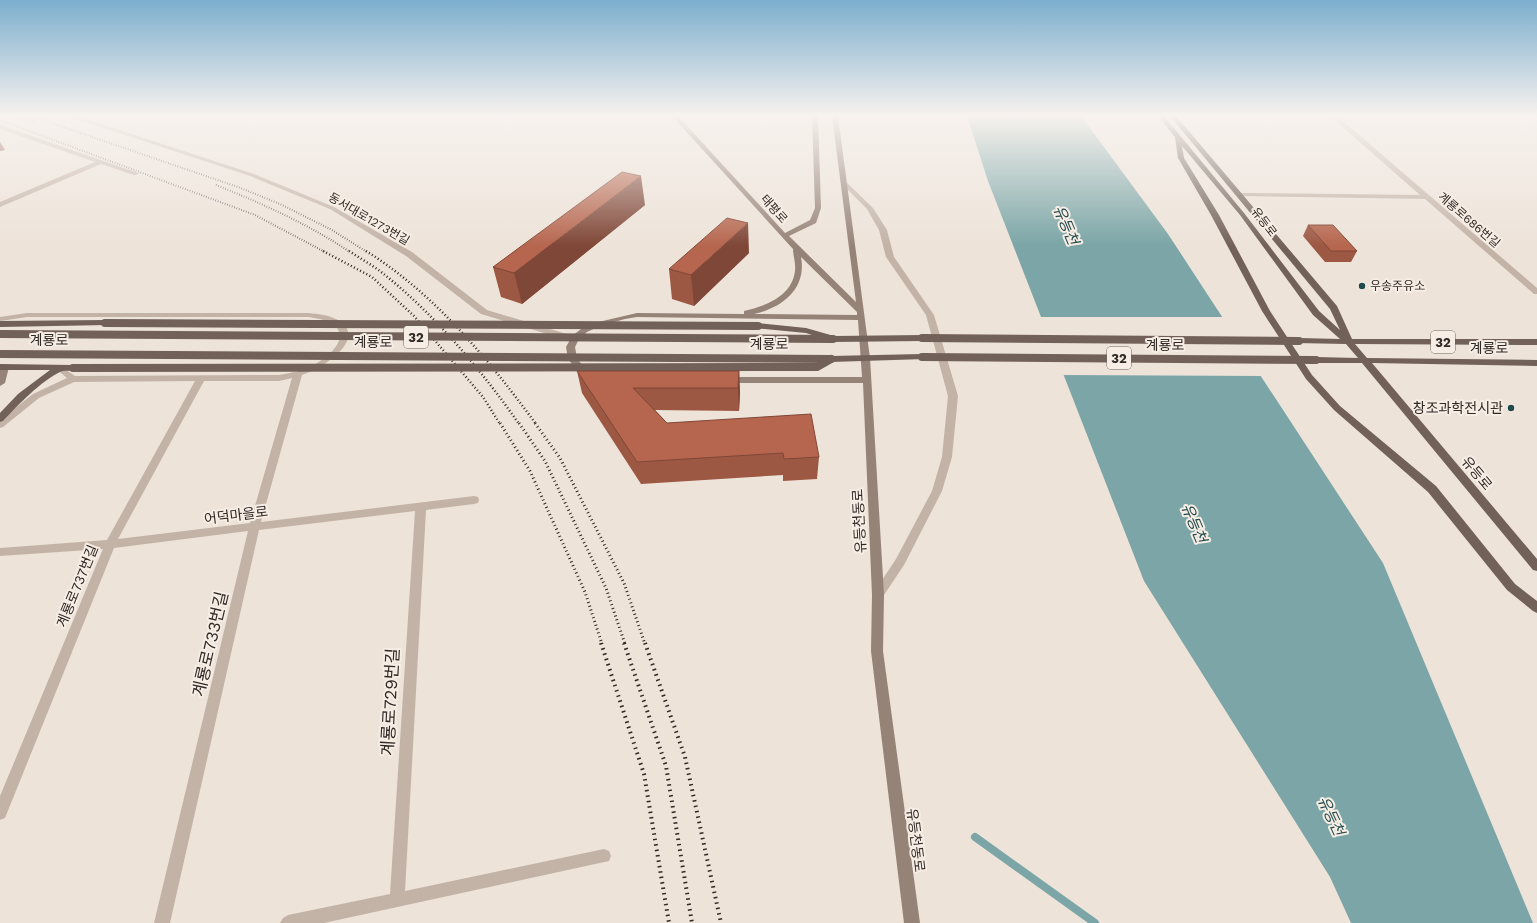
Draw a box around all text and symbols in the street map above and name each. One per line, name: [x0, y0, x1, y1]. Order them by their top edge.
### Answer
street label: 계룡로686번길: [1435, 189, 1503, 251]
street label: 동서대로1273번길: [326, 190, 412, 248]
street label: 태평로: [758, 192, 790, 226]
water label: 유등천: [1050, 202, 1083, 250]
street label: 유등로: [1248, 205, 1280, 239]
place label: 우송주유소: [1370, 279, 1425, 293]
marker: 우송주유소: [1357, 281, 1367, 291]
road number: 32: [404, 326, 428, 348]
road number: 32: [1431, 331, 1455, 353]
street label: 계룡로: [30, 332, 68, 348]
street label: 계룡로: [354, 334, 392, 350]
street label: 계룡로: [750, 336, 788, 352]
street label: 계룡로: [1146, 337, 1184, 353]
street label: 계룡로: [1470, 340, 1508, 356]
road number: 32: [1107, 347, 1131, 369]
place label: 창조과학전시관: [1413, 400, 1503, 416]
marker: 창조과학전시관: [1506, 403, 1516, 413]
street label: 유등로: [1458, 453, 1496, 493]
street label: 유등천동로: [849, 488, 869, 554]
water label: 유등천: [1178, 500, 1211, 548]
street label: 어덕마을로: [203, 503, 269, 527]
street label: 계룡로737번길: [53, 542, 101, 630]
street label: 계룡로733번길: [188, 589, 232, 699]
street label: 계룡로729번길: [377, 647, 403, 757]
water label: 유등천: [1314, 793, 1349, 841]
street label: 유등천동로: [904, 807, 928, 873]

